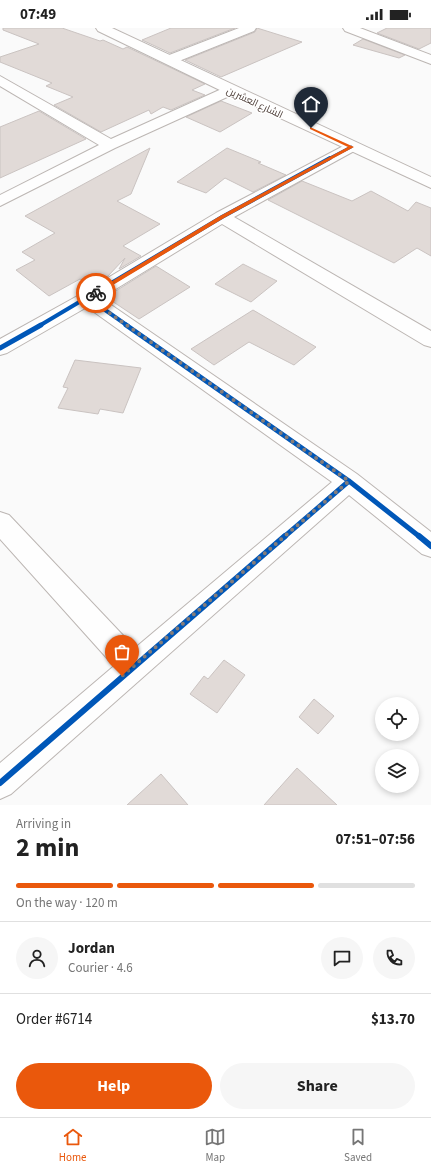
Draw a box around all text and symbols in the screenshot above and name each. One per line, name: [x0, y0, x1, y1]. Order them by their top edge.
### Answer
text: 07:49: [20, 4, 56, 25]
street label: الشارع العشرين: [224, 84, 285, 122]
pin: [294, 87, 328, 128]
icon: home: [300, 93, 322, 115]
courier: [76, 273, 116, 313]
icon: bike: [85, 282, 107, 304]
pin: [105, 635, 139, 676]
icon: bag: [111, 641, 133, 663]
map controls: [375, 697, 419, 793]
button: locate: [375, 697, 419, 741]
button: layers: [375, 749, 419, 793]
text: Arriving in: [16, 815, 71, 833]
text: 2 min: [16, 829, 79, 866]
text: 07:51–07:56: [335, 829, 415, 850]
text: On the way · 120 m: [16, 894, 118, 912]
button: person: [16, 937, 58, 979]
button: chat: [321, 937, 363, 979]
button: phone: [373, 937, 415, 979]
text: Jordan: [68, 938, 115, 959]
text: Courier · 4.6: [68, 959, 133, 977]
text: Order #6714: [16, 1009, 92, 1030]
text: $13.70: [371, 1009, 415, 1030]
button: Help: [16, 1063, 212, 1109]
button: Share: [220, 1063, 415, 1109]
tab: Home: [59, 1126, 87, 1165]
tab: Map: [204, 1126, 226, 1165]
tab: Saved: [344, 1126, 372, 1165]

